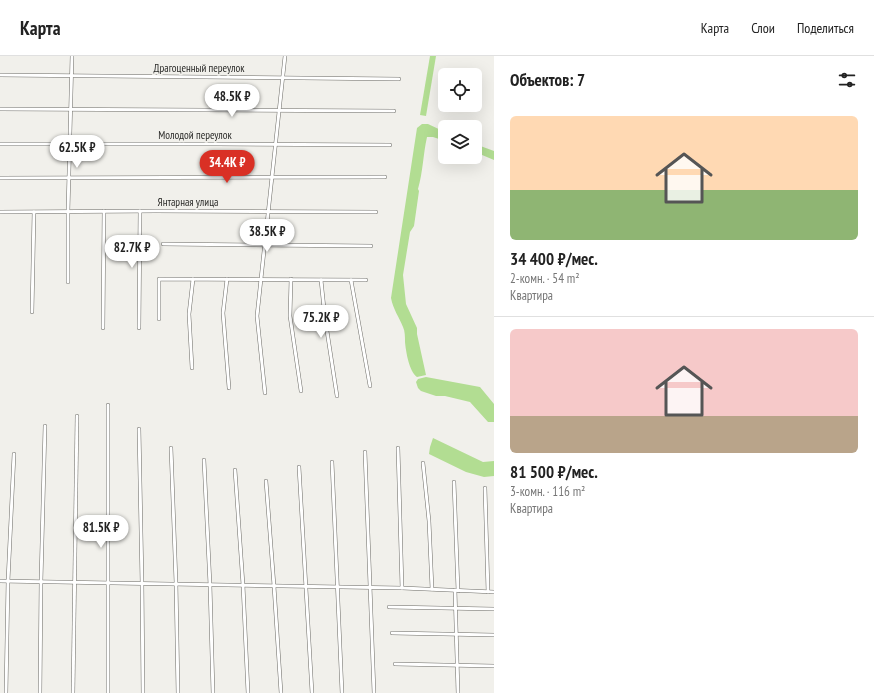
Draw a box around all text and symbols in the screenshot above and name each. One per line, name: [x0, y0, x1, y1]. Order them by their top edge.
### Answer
text: Карта: [20, 16, 61, 40]
text: Карта: [701, 19, 729, 37]
text: Слои: [751, 19, 775, 37]
text: Поделиться: [797, 19, 854, 37]
street label: Драгоценный переулок: [154, 61, 245, 75]
map controls: [438, 68, 482, 164]
button: locate: [438, 68, 482, 112]
text: Объектов: 7: [510, 69, 585, 91]
icon: filters: [836, 69, 858, 91]
pin: 48.5K ₽: [195, 84, 269, 118]
text: 48.5K ₽: [214, 88, 250, 105]
button: layers: [438, 120, 482, 164]
street label: Молодой переулок: [158, 128, 233, 142]
pin: 62.5K ₽: [40, 135, 114, 169]
text: 62.5K ₽: [59, 139, 95, 156]
icon: home: [648, 142, 720, 214]
pin: 34.4K ₽: [190, 150, 264, 184]
text: 34.4K ₽: [209, 154, 245, 171]
street label: Янтарная улица: [158, 195, 218, 209]
pin: 38.5K ₽: [230, 219, 304, 253]
text: 38.5K ₽: [249, 223, 285, 240]
pin: 82.7K ₽: [95, 235, 169, 269]
text: 82.7K ₽: [114, 239, 150, 256]
text: 34 400 ₽/мес.: [510, 248, 598, 270]
text: 2-комн. · 54 m²: [510, 270, 580, 287]
text: Квартира: [510, 287, 553, 304]
pin: 75.2K ₽: [284, 305, 358, 339]
text: 75.2K ₽: [303, 309, 339, 326]
icon: home: [648, 355, 720, 427]
text: 81 500 ₽/мес.: [510, 461, 598, 483]
text: 3-комн. · 116 m²: [510, 483, 585, 500]
text: Квартира: [510, 500, 553, 517]
pin: 81.5K ₽: [64, 515, 138, 549]
text: 81.5K ₽: [83, 519, 119, 536]

